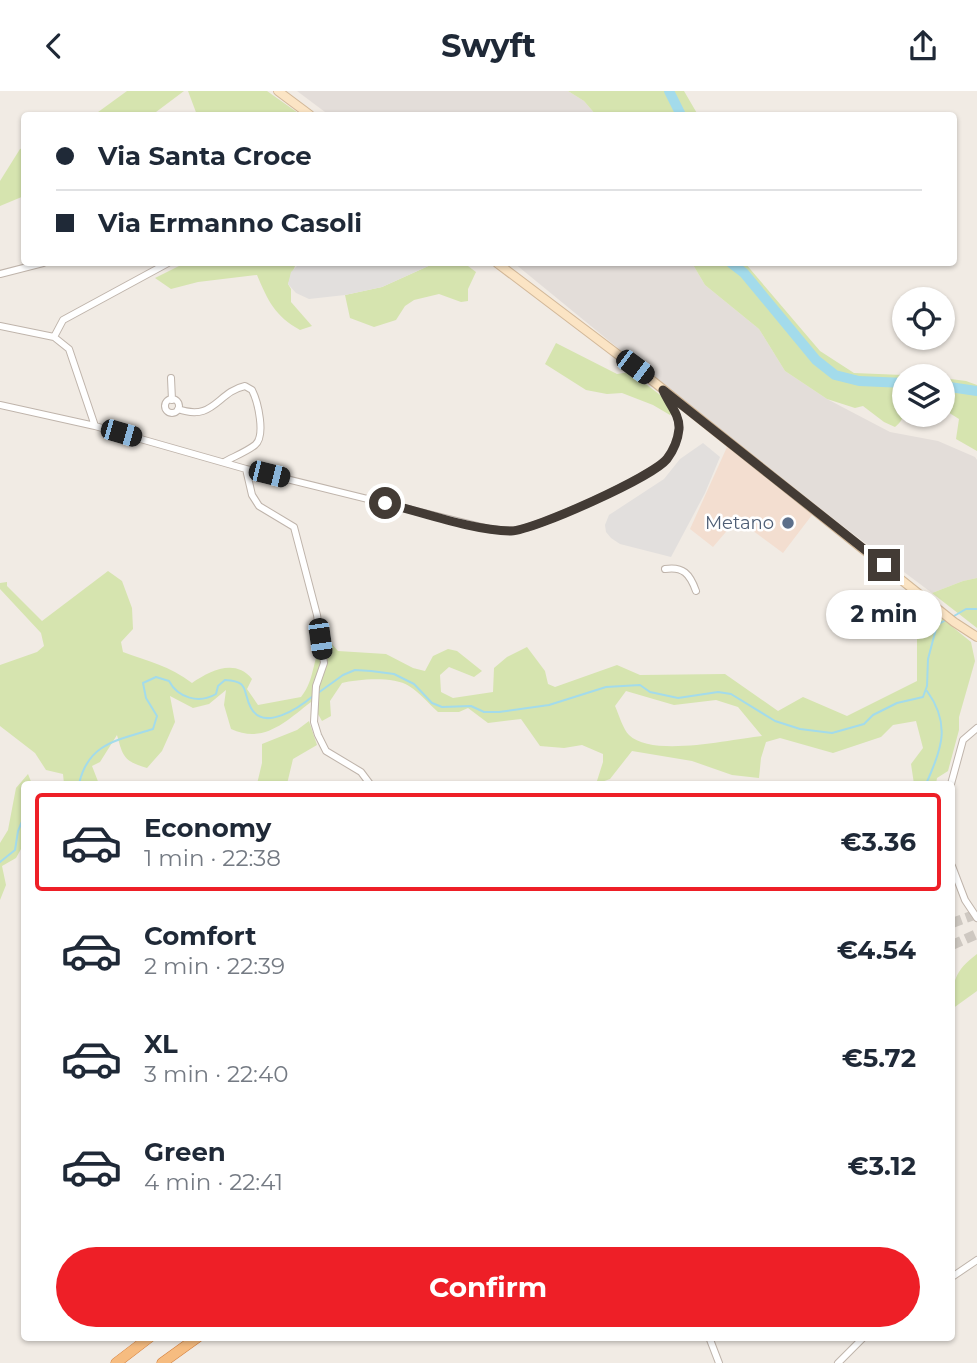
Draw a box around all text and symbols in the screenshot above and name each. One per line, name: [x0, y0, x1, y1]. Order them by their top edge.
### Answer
text: Swyft: [441, 26, 536, 65]
icon: back: [35, 27, 73, 65]
icon: share: [904, 27, 942, 65]
text: Via Santa Croce: [98, 140, 312, 172]
text: Via Ermanno Casoli: [98, 207, 362, 239]
map controls: [892, 287, 955, 427]
button: locate: [892, 287, 955, 350]
car: [612, 346, 659, 388]
button: layers: [892, 364, 955, 427]
car: [98, 417, 145, 449]
car: [247, 459, 292, 489]
route start: [369, 487, 401, 519]
place label: Metano: [705, 512, 774, 534]
marker: Metano: [780, 515, 796, 531]
route end: [868, 549, 900, 581]
callout: 2 min: [826, 589, 942, 639]
text: 2 min: [850, 600, 918, 628]
car: [307, 617, 334, 661]
icon: car: [60, 811, 123, 874]
text: Economy: [144, 812, 271, 844]
text: €3.36: [840, 826, 916, 858]
text: 1 min · 22:38: [144, 844, 281, 872]
icon: car: [60, 919, 123, 982]
text: Comfort: [144, 920, 256, 952]
text: €4.54: [837, 934, 916, 966]
text: 2 min · 22:39: [144, 952, 285, 980]
icon: car: [60, 1027, 123, 1090]
text: XL: [144, 1028, 178, 1060]
text: €5.72: [842, 1042, 916, 1074]
text: 3 min · 22:40: [144, 1060, 288, 1088]
icon: car: [60, 1135, 123, 1198]
text: Green: [144, 1136, 226, 1168]
text: €3.12: [848, 1150, 916, 1182]
text: 4 min · 22:41: [144, 1168, 283, 1196]
button: Confirm: [56, 1247, 920, 1327]

